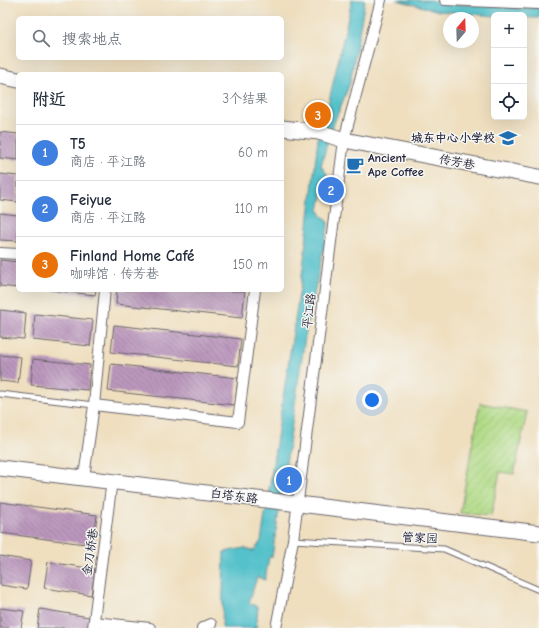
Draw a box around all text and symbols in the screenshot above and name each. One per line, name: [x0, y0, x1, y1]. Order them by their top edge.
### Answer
north arrow: [443, 12, 479, 48]
map controls: [491, 12, 527, 120]
button: +: [491, 12, 527, 48]
search box: [16, 16, 284, 60]
icon: search: [30, 27, 52, 49]
text: 搜索地点: [62, 30, 122, 48]
button: −: [491, 48, 527, 84]
button: locate: [491, 84, 527, 120]
text: 附近: [32, 90, 66, 109]
text: 3个结果: [222, 91, 268, 106]
pin: 3: [305, 100, 331, 130]
school or university icon: 城东中心小学校: [498, 128, 518, 148]
place label: 城东中心小学校: [411, 131, 495, 145]
text: T5: [70, 135, 86, 153]
text: 1: [42, 145, 48, 160]
text: 60 m: [238, 145, 268, 160]
place label: Ancient Ape Coffee: [368, 151, 424, 179]
street label: 传芳巷: [438, 152, 476, 172]
text: 商店 · 平江路: [70, 154, 146, 169]
cafe icon: Ancient Ape Coffee: [345, 155, 365, 175]
pin: 2: [318, 175, 344, 205]
text: Feiyue: [70, 191, 112, 209]
text: 2: [42, 201, 48, 216]
text: 110 m: [235, 201, 268, 216]
text: 商店 · 平江路: [70, 210, 146, 225]
text: Finland Home Café: [70, 247, 194, 265]
text: 3: [42, 257, 48, 272]
text: 150 m: [233, 257, 268, 272]
text: 咖啡馆 · 传芳巷: [70, 266, 159, 281]
street label: 平江路: [300, 292, 318, 330]
your location: [362, 390, 382, 410]
pin: 1: [276, 465, 302, 495]
street label: 白塔东路: [209, 486, 259, 506]
street label: 金刀桥巷: [80, 527, 100, 577]
street label: 管家园: [402, 530, 438, 546]

